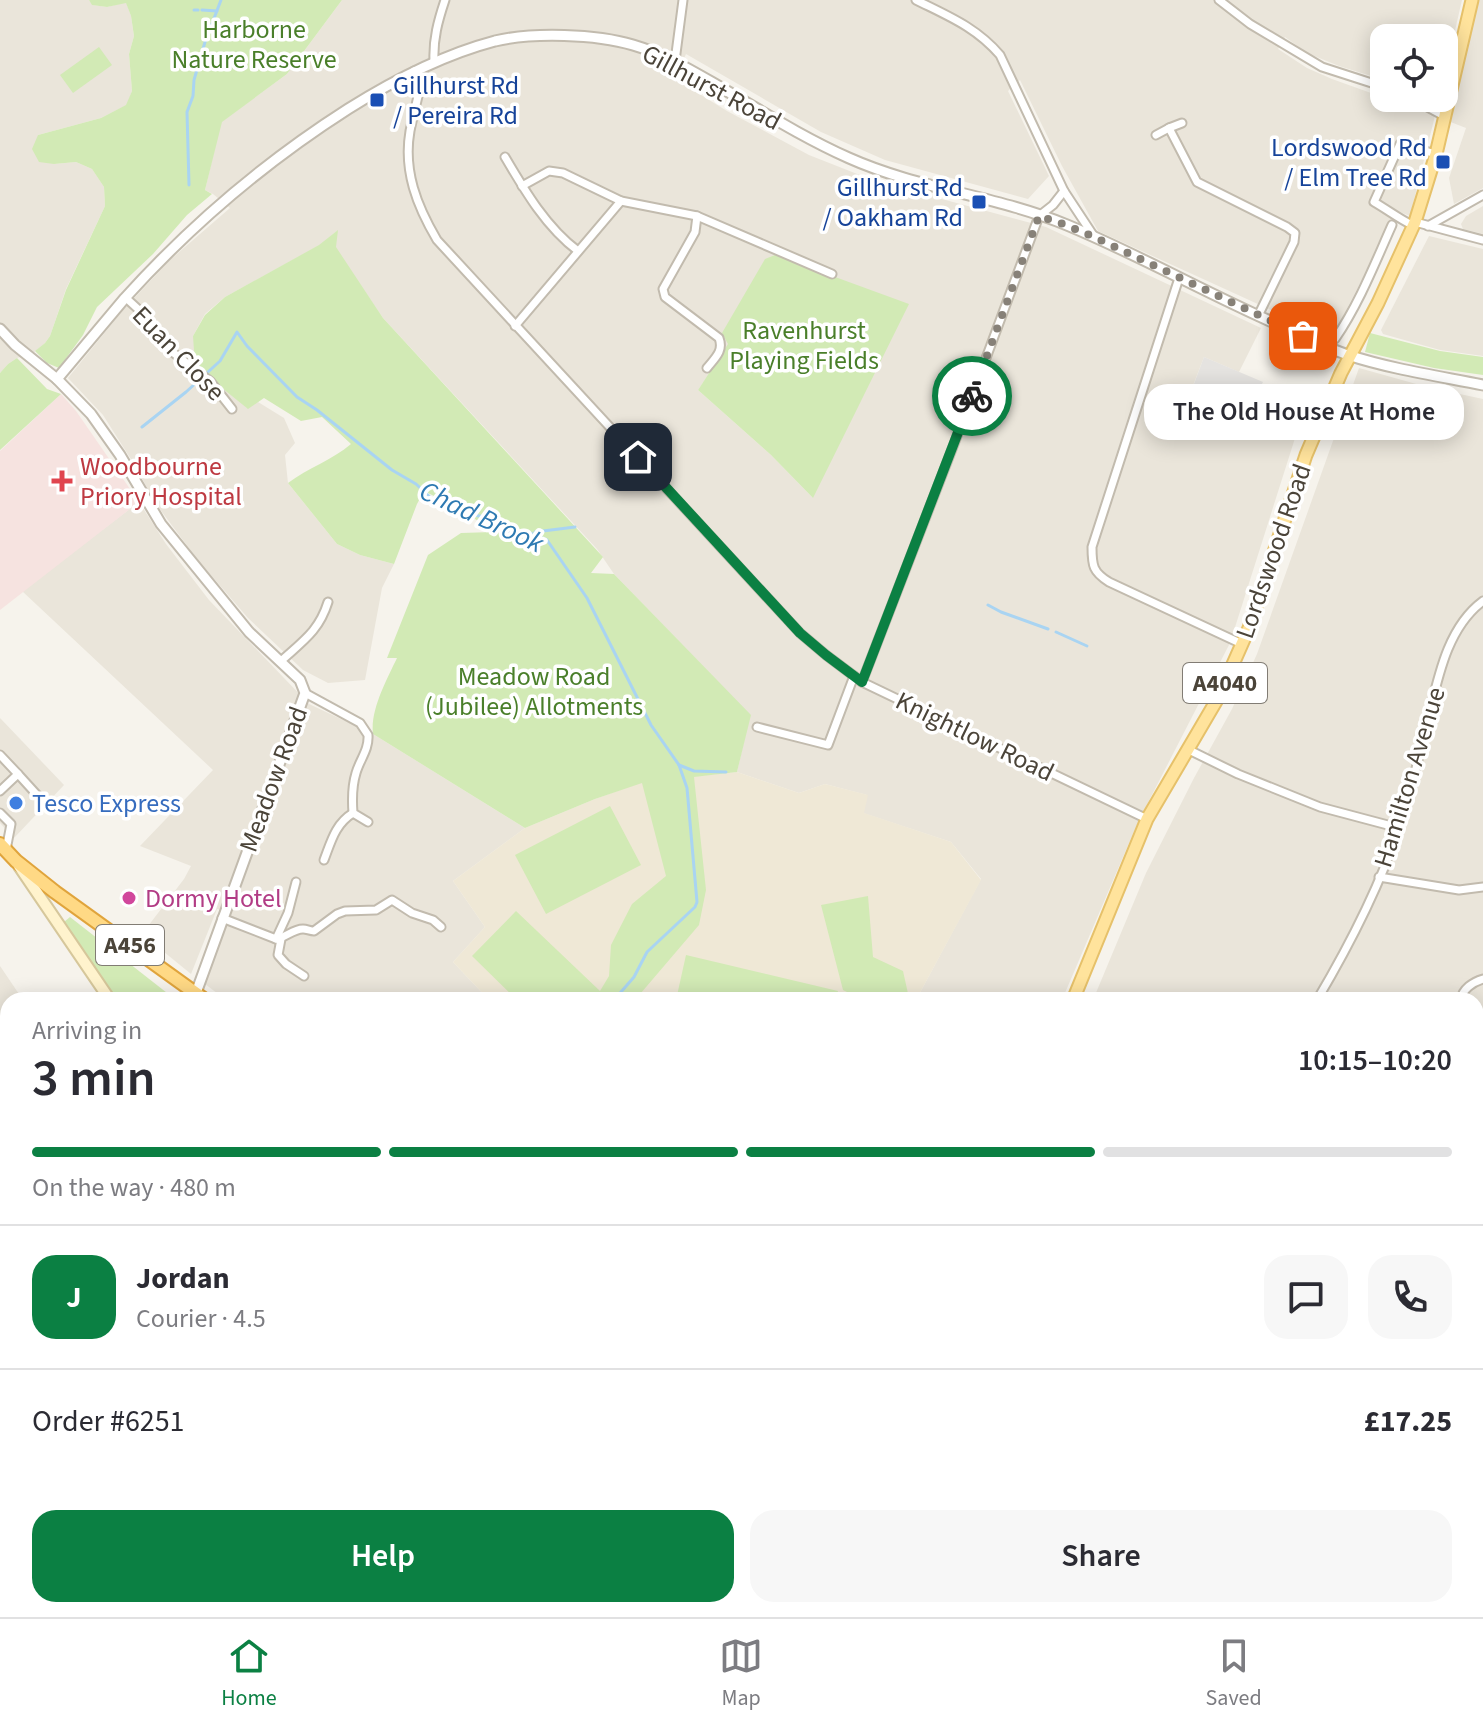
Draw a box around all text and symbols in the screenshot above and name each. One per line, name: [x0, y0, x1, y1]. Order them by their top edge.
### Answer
park label: Harborne Nature Reserve: [171, 11, 337, 78]
map controls: [1370, 24, 1458, 112]
button: locate: [1370, 24, 1458, 112]
street label: Gillhurst Road: [636, 35, 788, 140]
place label: Gillhurst Rd / Pereira Rd: [393, 67, 519, 134]
marker: Gillhurst Rd / Pereira Rd: [368, 91, 386, 109]
place label: Lordswood Rd / Elm Tree Rd: [1271, 129, 1427, 196]
marker: Lordswood Rd / Elm Tree Rd: [1434, 153, 1452, 171]
place label: Gillhurst Rd / Oakham Rd: [822, 169, 963, 236]
marker: Gillhurst Rd / Oakham Rd: [970, 193, 988, 211]
street label: Euan Close: [124, 297, 234, 409]
pin: [1269, 302, 1337, 370]
park label: Ravenhurst Playing Fields: [729, 312, 879, 379]
icon: bag: [1281, 314, 1325, 358]
courier: [932, 356, 1012, 436]
icon: bike: [950, 374, 994, 418]
callout: The Old House At Home: [1143, 384, 1463, 440]
text: The Old House At Home: [1173, 393, 1435, 430]
pin: [604, 423, 672, 491]
icon: home: [616, 435, 660, 479]
place label: Woodbourne Priory Hospital: [80, 448, 242, 515]
street label: Lordswood Road: [1226, 459, 1321, 644]
marker: Woodbourne Priory Hospital: [51, 470, 73, 492]
water label: Chad Brook: [413, 471, 551, 563]
park label: Meadow Road (Jubilee) Allotments: [425, 658, 643, 725]
road number: A4040: [1183, 663, 1267, 703]
street label: Knightlow Road: [889, 682, 1060, 791]
street label: Hamilton Avenue: [1364, 682, 1454, 872]
street label: Meadow Road: [230, 701, 317, 857]
place label: Tesco Express: [32, 785, 181, 822]
marker: Tesco Express: [7, 794, 25, 812]
place label: Dormy Hotel: [145, 880, 282, 917]
marker: Dormy Hotel: [120, 889, 138, 907]
road number: A456: [96, 925, 164, 965]
text: Arriving in: [32, 1012, 142, 1049]
text: 10:15–10:20: [1298, 1039, 1452, 1082]
text: 3 min: [32, 1042, 156, 1116]
text: On the way · 480 m: [32, 1169, 236, 1206]
button: chat: [1264, 1255, 1348, 1339]
button: phone: [1368, 1255, 1452, 1339]
text: Jordan: [136, 1257, 230, 1300]
text: J: [66, 1276, 82, 1319]
text: Courier · 4.5: [136, 1300, 266, 1337]
text: Order #6251: [32, 1400, 185, 1443]
text: £17.25: [1364, 1400, 1452, 1443]
button: Help: [32, 1510, 734, 1602]
button: Share: [750, 1510, 1452, 1602]
tab: Home: [221, 1634, 277, 1714]
tab: Map: [719, 1634, 763, 1714]
tab: Saved: [1206, 1634, 1262, 1714]

